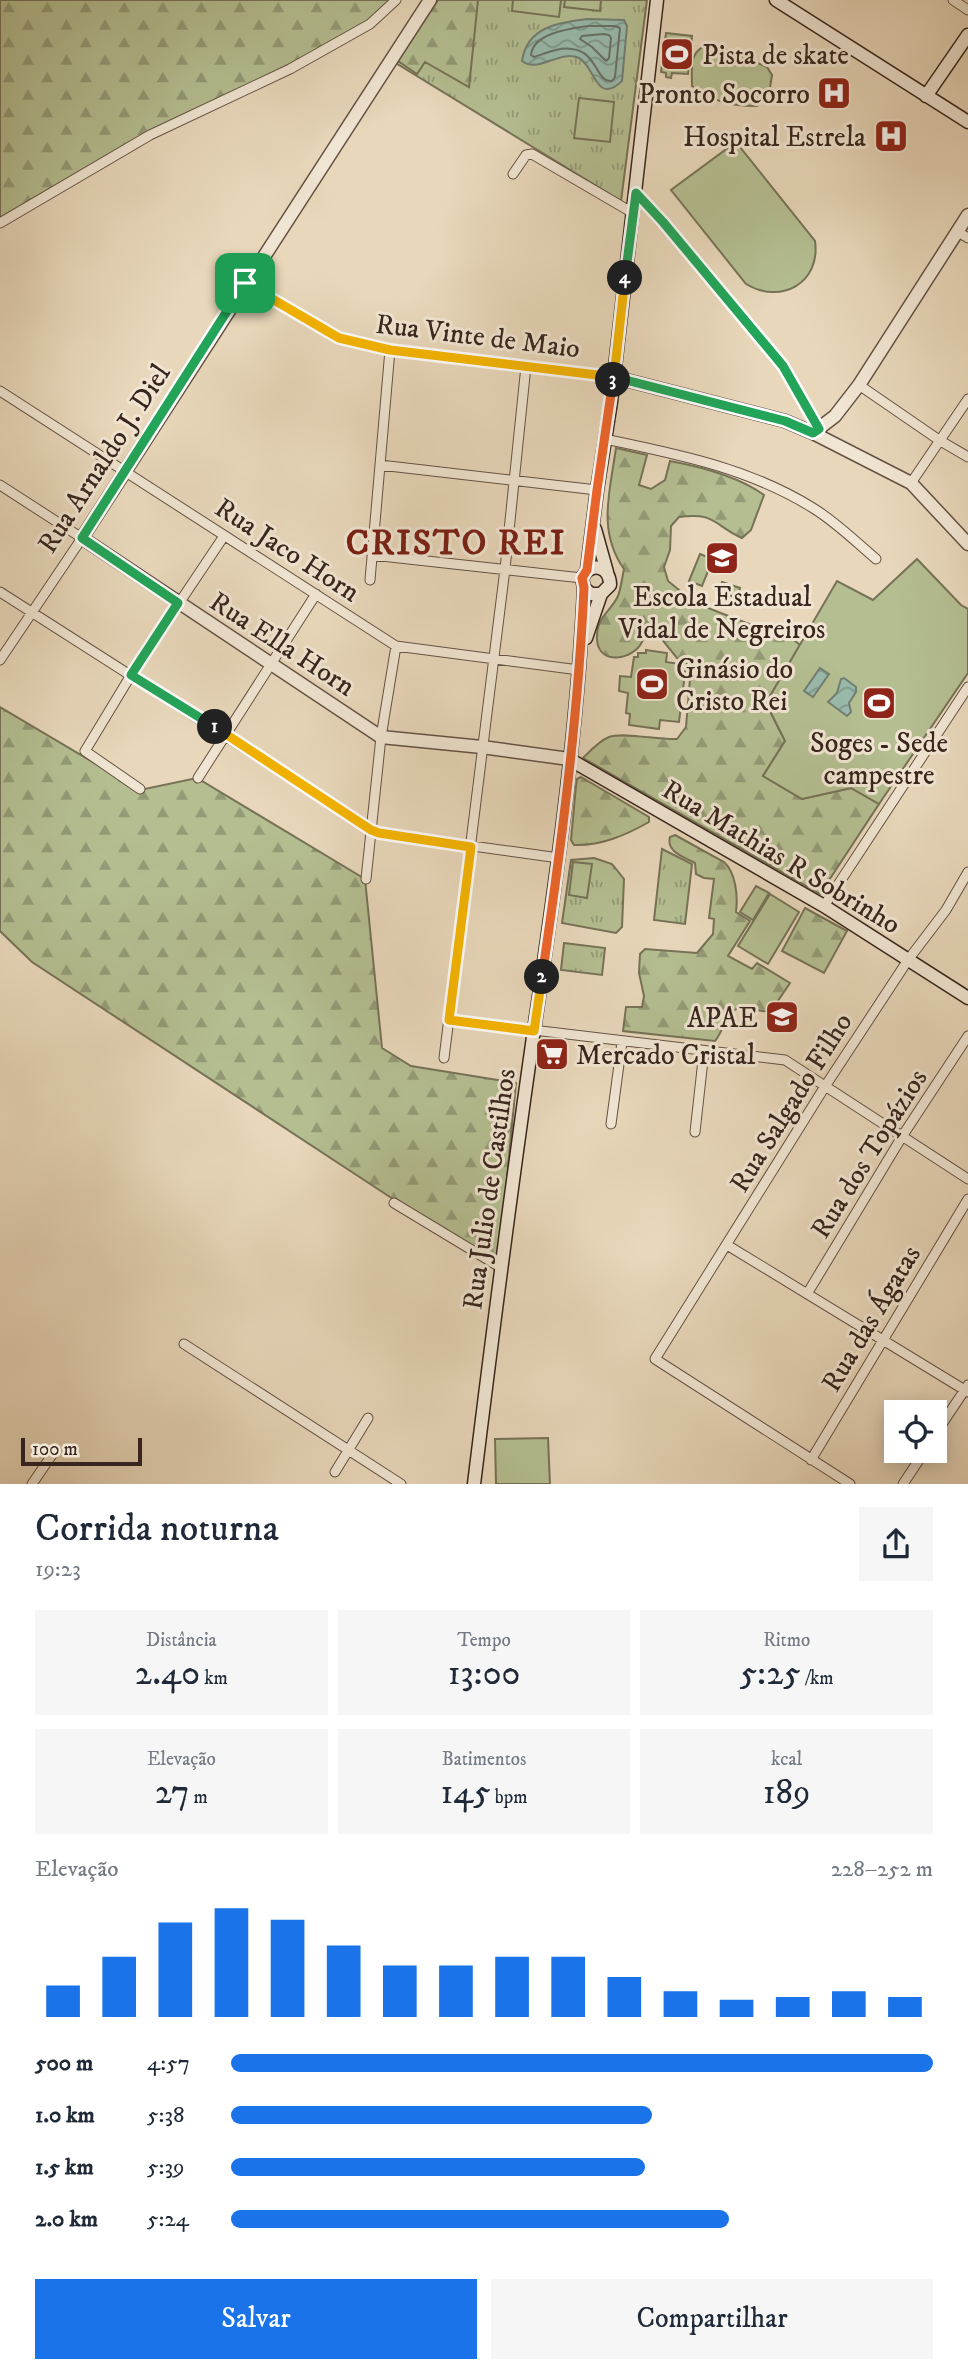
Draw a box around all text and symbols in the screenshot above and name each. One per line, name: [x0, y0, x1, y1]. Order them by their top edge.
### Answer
sports icon: Pista de skate: [658, 35, 696, 73]
place label: Pista de skate: [702, 38, 849, 73]
hospital icon: Pronto Socorro: [815, 74, 853, 112]
place label: Pronto Socorro: [638, 77, 810, 112]
hospital icon: Hospital Estrela: [872, 117, 910, 155]
place label: Hospital Estrela: [683, 120, 866, 155]
pin: [215, 253, 275, 313]
pin: 4: [608, 260, 642, 296]
icon: arrive: [226, 264, 264, 302]
text: 4: [619, 266, 630, 289]
street label: Rua Vinte de Maio: [374, 307, 582, 366]
street label: Rua Arnaldo J. Diel: [30, 357, 179, 560]
pin: 3: [596, 362, 630, 398]
text: 3: [609, 368, 616, 391]
street label: Rua Jaco Horn: [208, 490, 367, 610]
district label: CRISTO REI: [346, 522, 566, 566]
school or university icon: Escola Estadual Vidal de Negreiros: [703, 539, 741, 577]
place label: Escola Estadual Vidal de Negreiros: [618, 580, 825, 647]
street label: Rua Ella Horn: [203, 584, 362, 704]
place label: Ginásio do Cristo Rei: [676, 652, 793, 719]
sports icon: Ginásio do Cristo Rei: [633, 665, 671, 703]
sports icon: Soges - Sede campestre: [860, 684, 898, 722]
pin: 1: [198, 710, 232, 744]
text: 1: [211, 715, 218, 738]
place label: Soges - Sede campestre: [810, 726, 948, 793]
street label: Rua Mathias R Sobrinho: [656, 772, 907, 942]
pin: 2: [524, 960, 560, 995]
text: 2: [537, 965, 546, 988]
school or university icon: APAE: [763, 998, 801, 1036]
place label: APAE: [687, 1001, 758, 1036]
street label: Rua Salgado Filho: [722, 1007, 860, 1199]
supermarket icon: Mercado Cristal: [533, 1035, 571, 1073]
place label: Mercado Cristal: [576, 1038, 756, 1073]
street label: Rua dos Topázios: [803, 1063, 935, 1245]
street label: Rua Julio de Castilhos: [455, 1066, 524, 1312]
street label: Rua das Ágatas: [813, 1239, 929, 1398]
map controls: [884, 1400, 947, 1463]
button: locate: [884, 1400, 947, 1463]
scale bar: [21, 1435, 142, 1467]
text: 100 m: [32, 1438, 78, 1461]
text: Corrida noturna: [35, 1505, 279, 1553]
button: share: [859, 1507, 933, 1581]
text: 19:23: [35, 1555, 81, 1584]
text: Distância: [146, 1629, 217, 1652]
text: Tempo: [457, 1629, 511, 1652]
text: Ritmo: [763, 1629, 810, 1652]
text: 2.40: [135, 1652, 200, 1696]
text: 13:00: [448, 1652, 520, 1696]
text: 5:25: [740, 1652, 801, 1696]
text: km: [200, 1667, 228, 1690]
text: /km: [801, 1667, 834, 1690]
text: Elevação: [147, 1748, 216, 1771]
text: Batimentos: [442, 1748, 526, 1771]
text: kcal: [771, 1748, 802, 1771]
text: 27: [155, 1771, 190, 1815]
text: 145: [441, 1771, 491, 1815]
text: 189: [763, 1771, 811, 1815]
text: m: [190, 1786, 208, 1809]
text: bpm: [491, 1786, 527, 1809]
text: Elevação: [35, 1855, 118, 1884]
text: 228–252 m: [831, 1855, 933, 1884]
text: 500 m: [35, 2049, 93, 2078]
text: 4:57: [147, 2049, 190, 2078]
text: 1.0 km: [35, 2101, 95, 2130]
text: 5:38: [147, 2101, 185, 2130]
text: 1.5 km: [35, 2153, 94, 2182]
text: 5:39: [147, 2153, 185, 2182]
text: 2.0 km: [35, 2205, 98, 2234]
text: 5:24: [147, 2205, 189, 2234]
button: Salvar: [35, 2279, 477, 2359]
button: Compartilhar: [491, 2279, 933, 2359]

